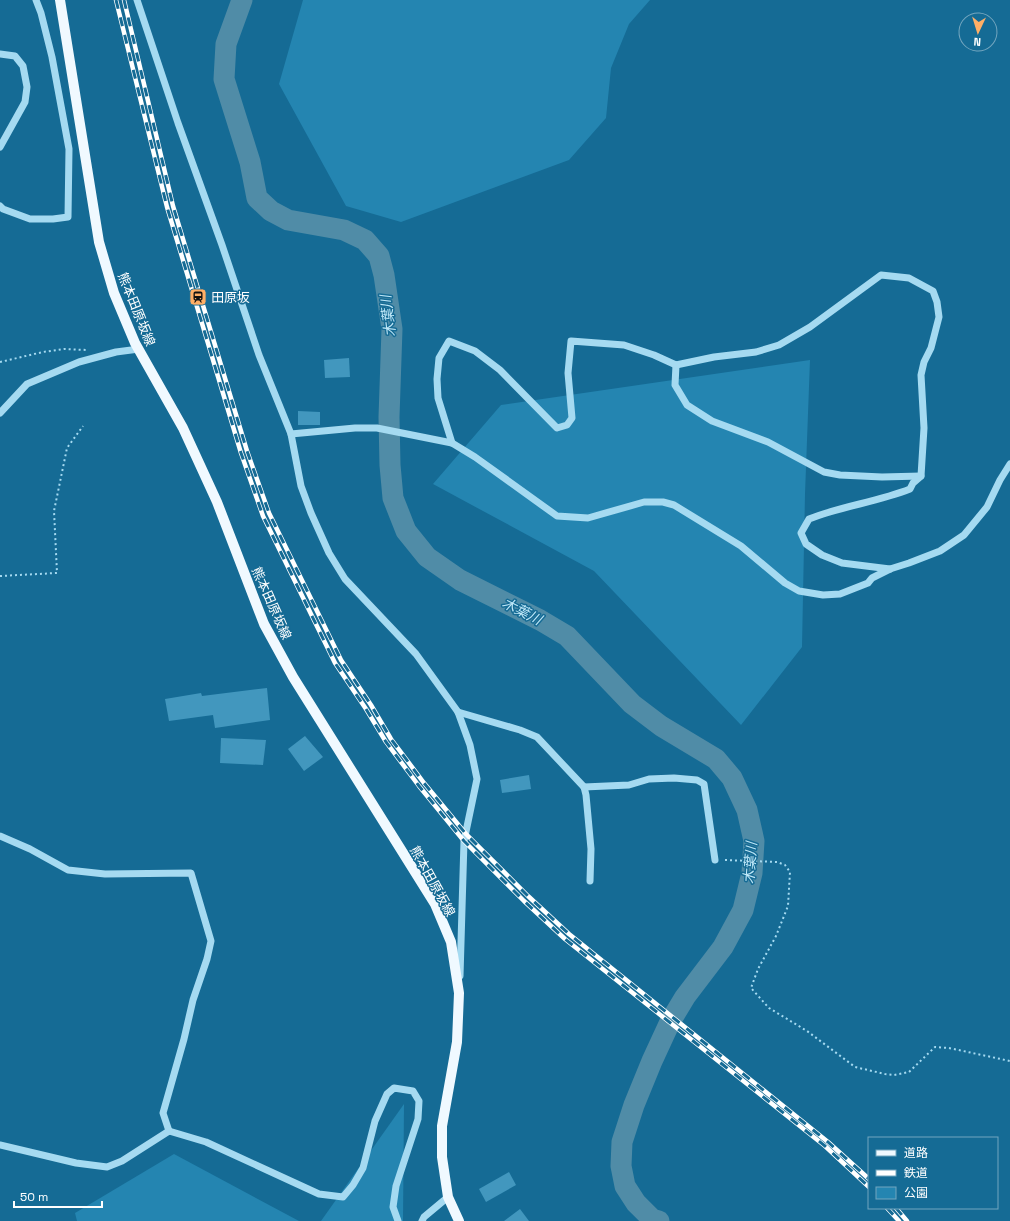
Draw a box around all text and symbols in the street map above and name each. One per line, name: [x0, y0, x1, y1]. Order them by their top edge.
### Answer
north arrow: [958, 12, 998, 52]
text: N: [973, 35, 981, 49]
street label: 熊本田原坂線: [114, 270, 159, 349]
station icon: 田原坂: [188, 287, 208, 307]
place label: 田原坂: [211, 289, 250, 306]
water label: 木葉川: [376, 292, 399, 338]
street label: 熊本田原坂線: [248, 564, 295, 642]
water label: 木葉川: [499, 593, 547, 629]
water label: 木葉川: [740, 839, 761, 885]
street label: 熊本田原坂線: [406, 843, 459, 919]
legend: [868, 1137, 998, 1209]
text: 道路: [904, 1145, 928, 1161]
text: 鉄道: [904, 1165, 928, 1181]
scale bar: [14, 1183, 102, 1209]
text: 公園: [904, 1185, 928, 1201]
text: 50 m: [20, 1189, 48, 1205]

